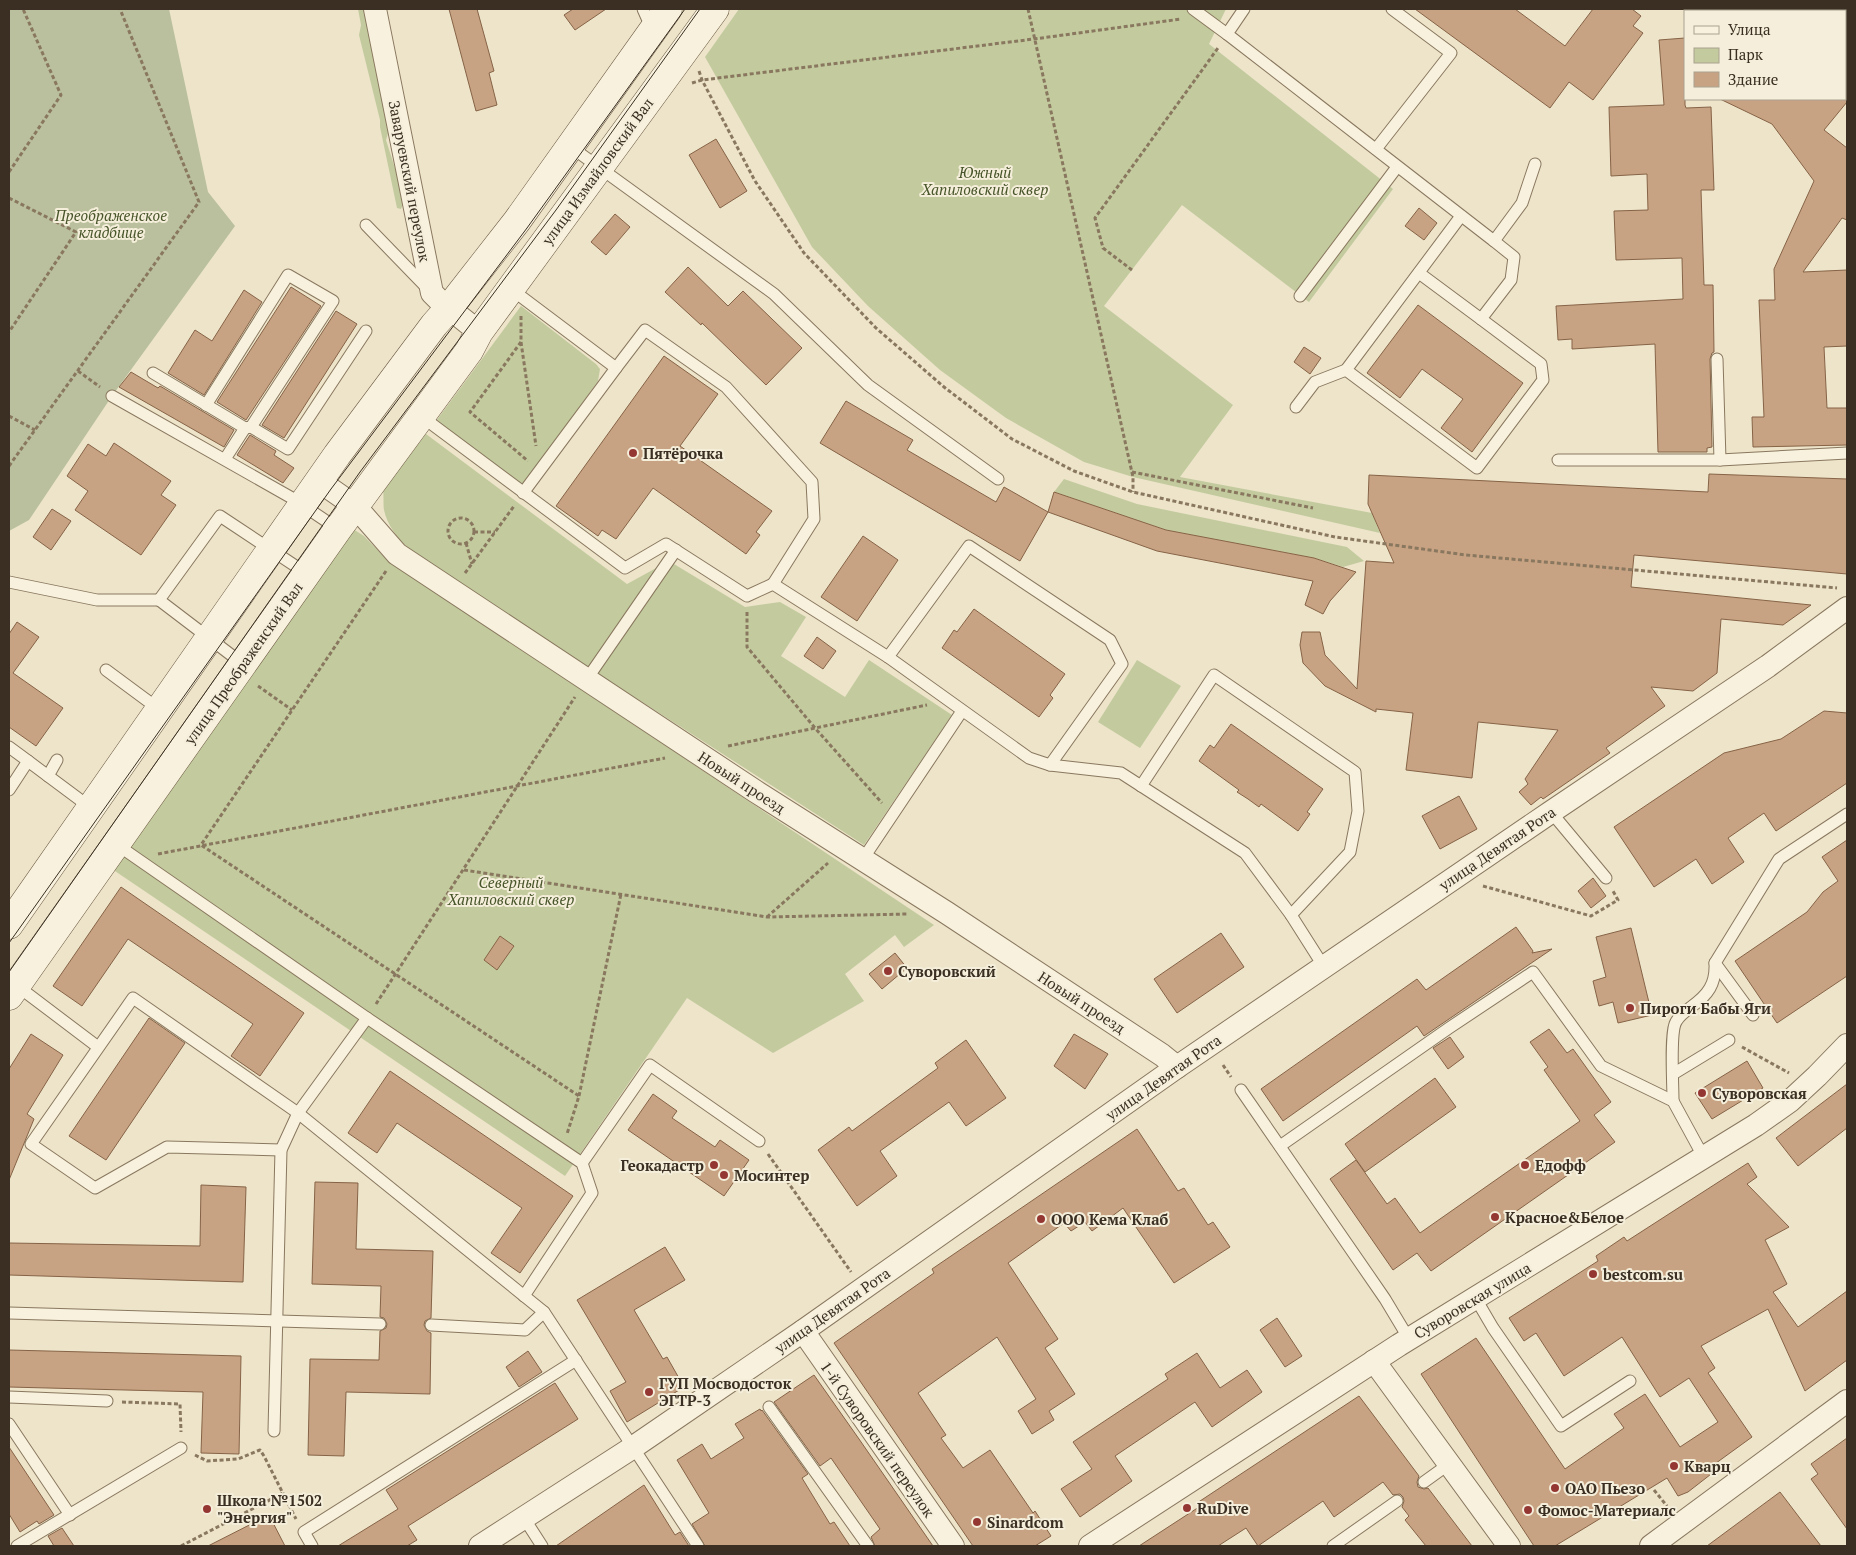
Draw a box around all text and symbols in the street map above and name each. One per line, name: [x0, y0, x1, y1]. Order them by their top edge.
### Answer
legend: [1684, 10, 1846, 100]
text: Улица: [1728, 19, 1771, 39]
text: Парк: [1728, 44, 1764, 64]
text: Здание: [1728, 69, 1778, 89]
street label: улица Измайловский Вал: [536, 93, 657, 249]
street label: Заваруевский переулок: [385, 99, 436, 264]
park label: Южный Хапиловский сквер: [921, 162, 1048, 199]
park label: Преображенское кладбище: [54, 205, 167, 242]
place label: Пятёрочка: [643, 443, 724, 463]
marker: Пятёрочка: [627, 447, 639, 459]
street label: улица Преображенский Вал: [179, 578, 307, 749]
street label: Новый проезд: [694, 746, 790, 818]
street label: улица Девятая Рота: [1434, 801, 1560, 895]
park label: Северный Хапиловский сквер: [447, 872, 574, 909]
place label: Суворовский: [898, 961, 996, 981]
marker: Суворовский: [882, 965, 894, 977]
street label: Новый проезд: [1034, 966, 1130, 1038]
place label: Пироги Бабы Яги: [1640, 998, 1771, 1018]
marker: Пироги Бабы Яги: [1624, 1002, 1636, 1014]
street label: улица Девятая Рота: [1101, 1029, 1225, 1125]
place label: Суворовская: [1712, 1083, 1807, 1103]
marker: Суворовская: [1696, 1087, 1708, 1099]
place label: Геокадастр: [620, 1155, 704, 1175]
place label: Едофф: [1535, 1155, 1586, 1175]
marker: Геокадастр: [708, 1159, 720, 1171]
marker: Едофф: [1519, 1159, 1531, 1171]
place label: Мосинтер: [734, 1165, 809, 1185]
marker: Мосинтер: [718, 1169, 730, 1181]
place label: Красное&Белое: [1505, 1207, 1624, 1227]
place label: ООО Кема Клаб: [1051, 1209, 1169, 1229]
marker: Красное&Белое: [1489, 1211, 1501, 1223]
marker: ООО Кема Клаб: [1035, 1213, 1047, 1225]
street label: Суворовская улица: [1410, 1257, 1535, 1343]
street label: улица Девятая Рота: [770, 1262, 894, 1358]
place label: bestcom.su: [1602, 1264, 1684, 1284]
marker: bestcom.su: [1587, 1268, 1599, 1280]
street label: 1-й Суворовский переулок: [816, 1357, 940, 1522]
place label: ГУП Мосводосток ЭГТР-3: [659, 1373, 791, 1410]
marker: ГУП Мосводосток ЭГТР-3: [643, 1386, 655, 1398]
place label: Кварц: [1684, 1456, 1731, 1476]
marker: Кварц: [1668, 1460, 1680, 1472]
place label: ОАО Пьезо: [1565, 1478, 1645, 1498]
marker: ОАО Пьезо: [1549, 1482, 1561, 1494]
place label: Школа №1502 "Энергия": [217, 1490, 322, 1527]
place label: RuDive: [1197, 1498, 1249, 1518]
place label: Фомос-Материалс: [1538, 1500, 1676, 1520]
marker: RuDive: [1181, 1502, 1193, 1514]
marker: Школа №1502 "Энергия": [201, 1503, 213, 1515]
marker: Фомос-Материалс: [1522, 1504, 1534, 1516]
place label: Sinardcom: [987, 1512, 1064, 1532]
marker: Sinardcom: [971, 1516, 983, 1528]

